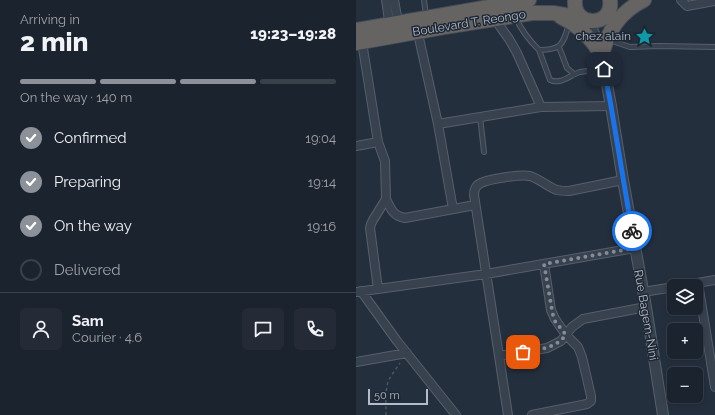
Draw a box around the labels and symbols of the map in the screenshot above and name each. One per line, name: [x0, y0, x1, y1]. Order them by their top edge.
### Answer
street label: Boulevard T. Reongo: [411, 7, 527, 39]
place icon: chez alain: [634, 26, 654, 46]
place label: chez alain: [576, 29, 631, 43]
pin: [587, 52, 621, 86]
courier: [612, 211, 652, 251]
street label: Rue Bagem-Nini: [631, 269, 661, 361]
pin: [506, 335, 540, 369]
scale bar: [368, 387, 428, 406]

